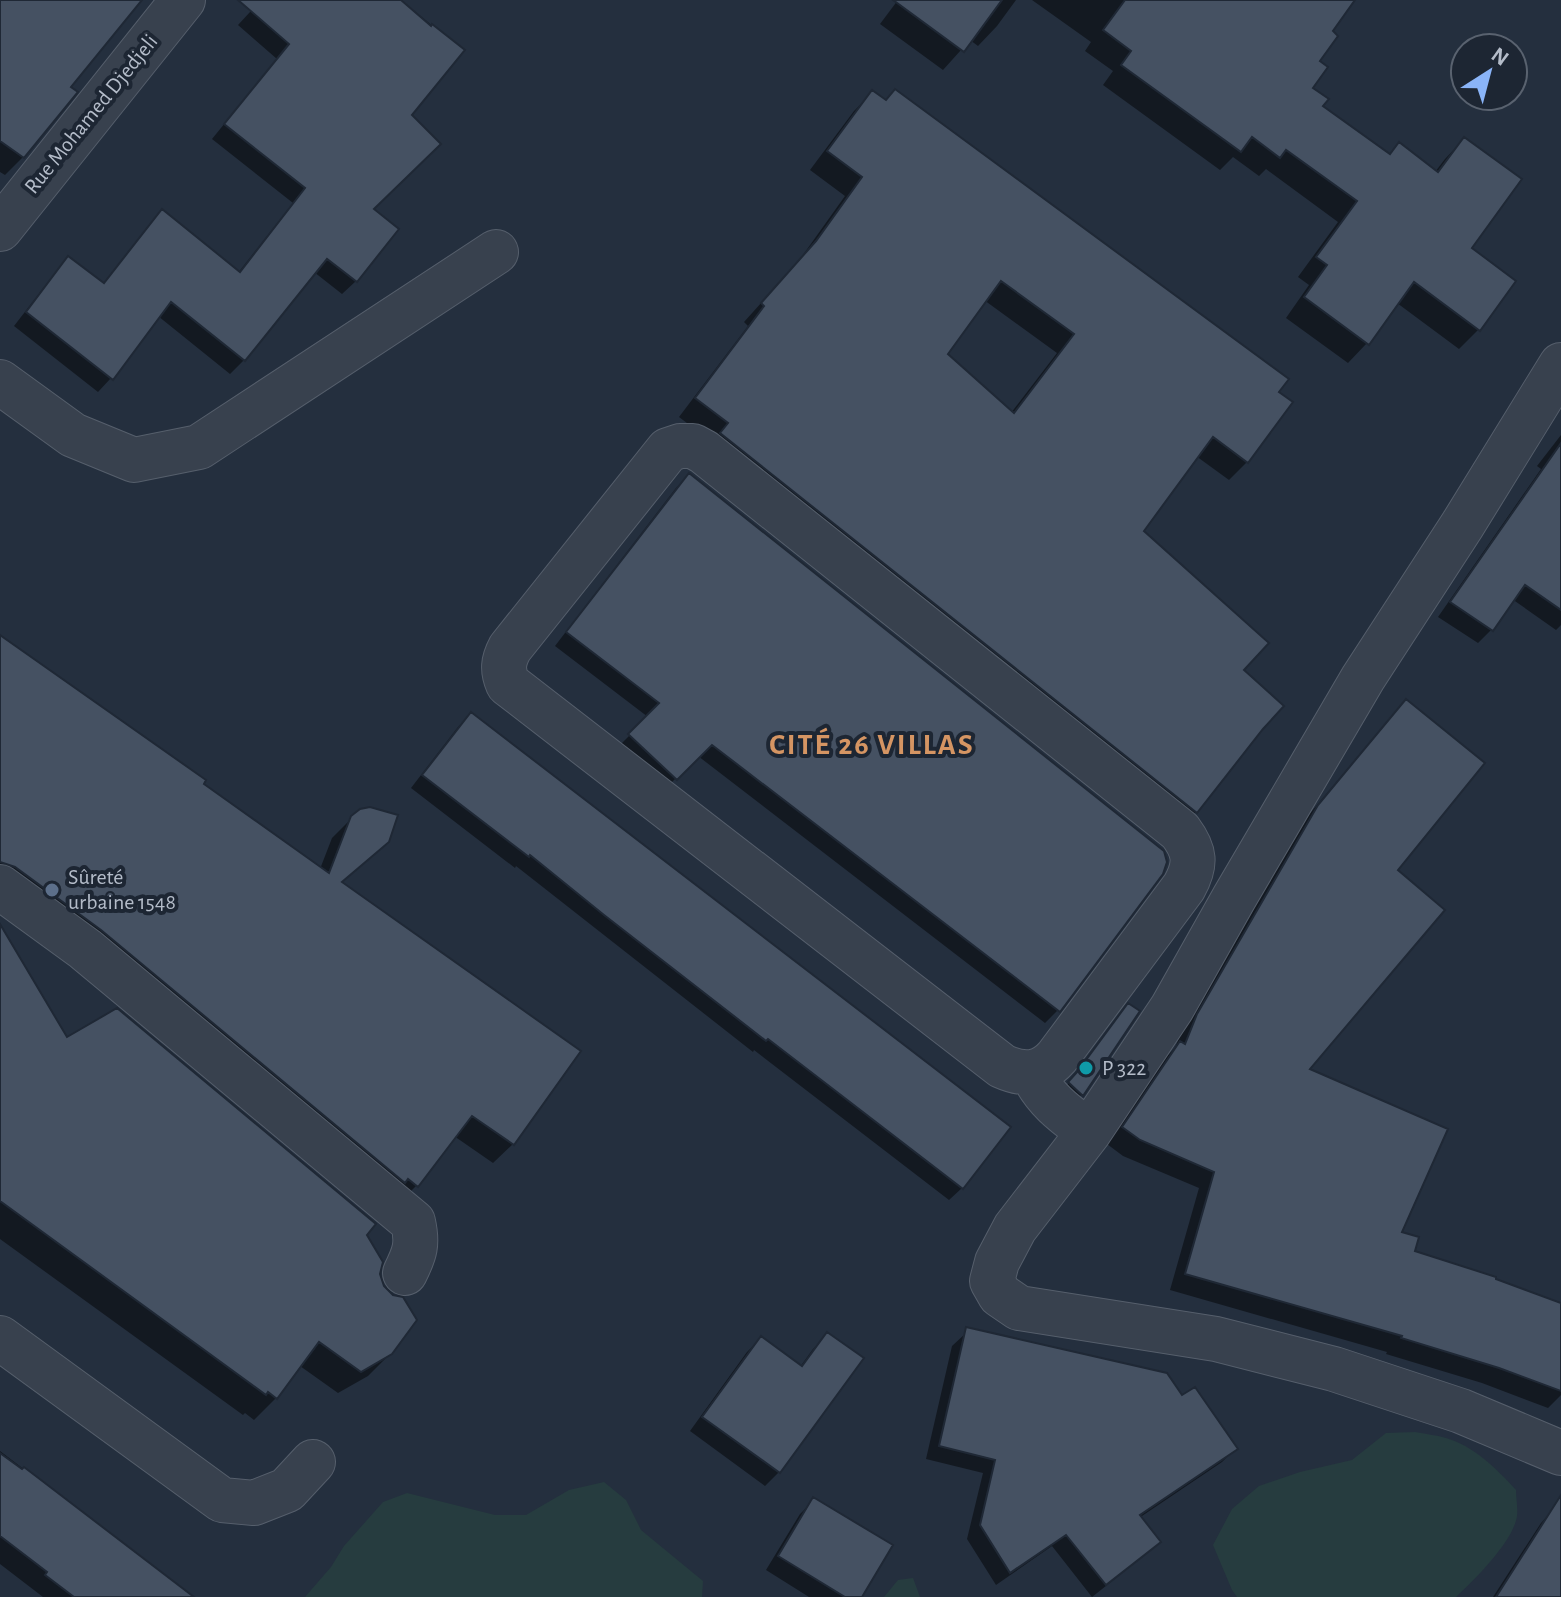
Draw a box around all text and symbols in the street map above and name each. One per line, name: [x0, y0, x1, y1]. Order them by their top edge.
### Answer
street label: Rue Mohamed Djedjeli: [20, 30, 162, 198]
north arrow: [1449, 32, 1529, 112]
text: N: [1488, 43, 1513, 70]
district label: CITÉ 26 VILLAS: [769, 727, 975, 760]
place label: Sûreté urbaine 1548: [68, 866, 176, 913]
marker: Sûreté urbaine 1548: [43, 881, 61, 899]
place label: P 322: [1102, 1057, 1146, 1079]
marker: P 322: [1077, 1059, 1095, 1077]

